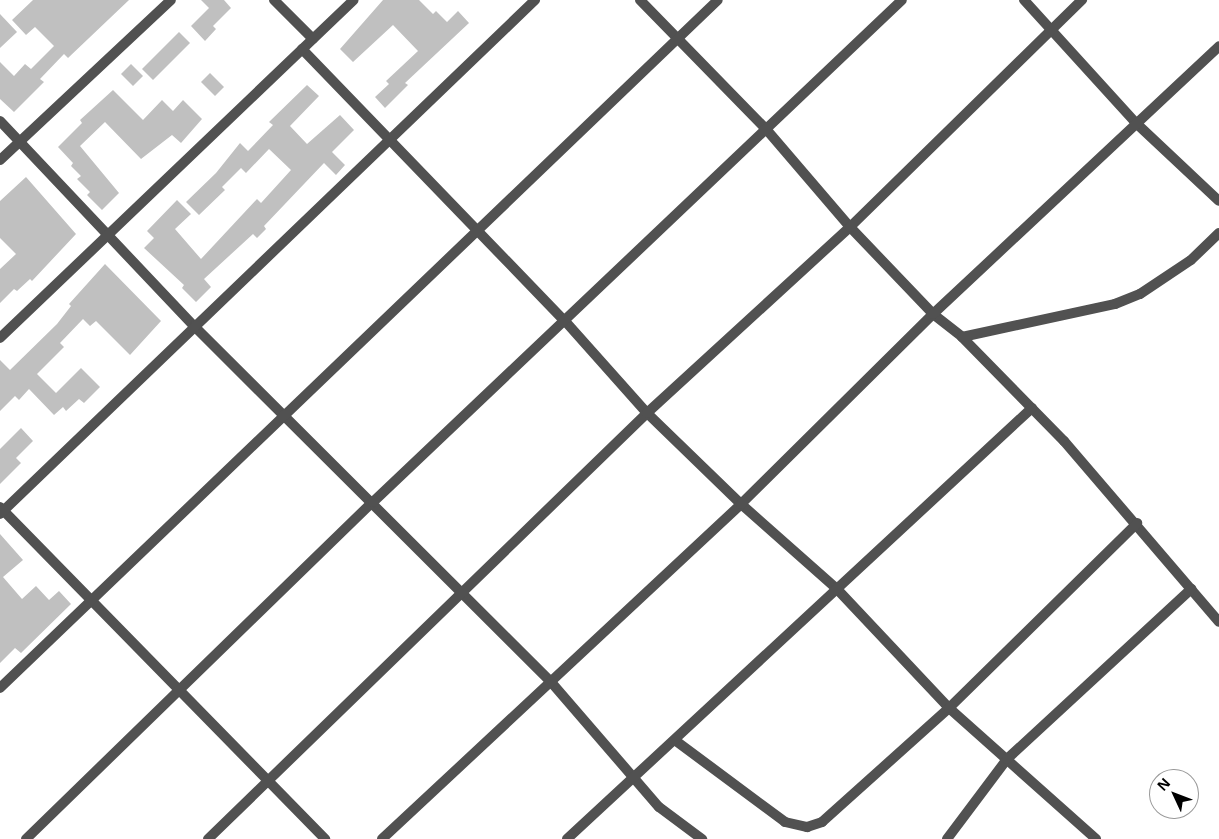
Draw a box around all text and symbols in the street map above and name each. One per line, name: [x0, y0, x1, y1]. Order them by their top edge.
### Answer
north arrow: [1149, 769, 1199, 819]
text: N: [1153, 773, 1174, 795]

